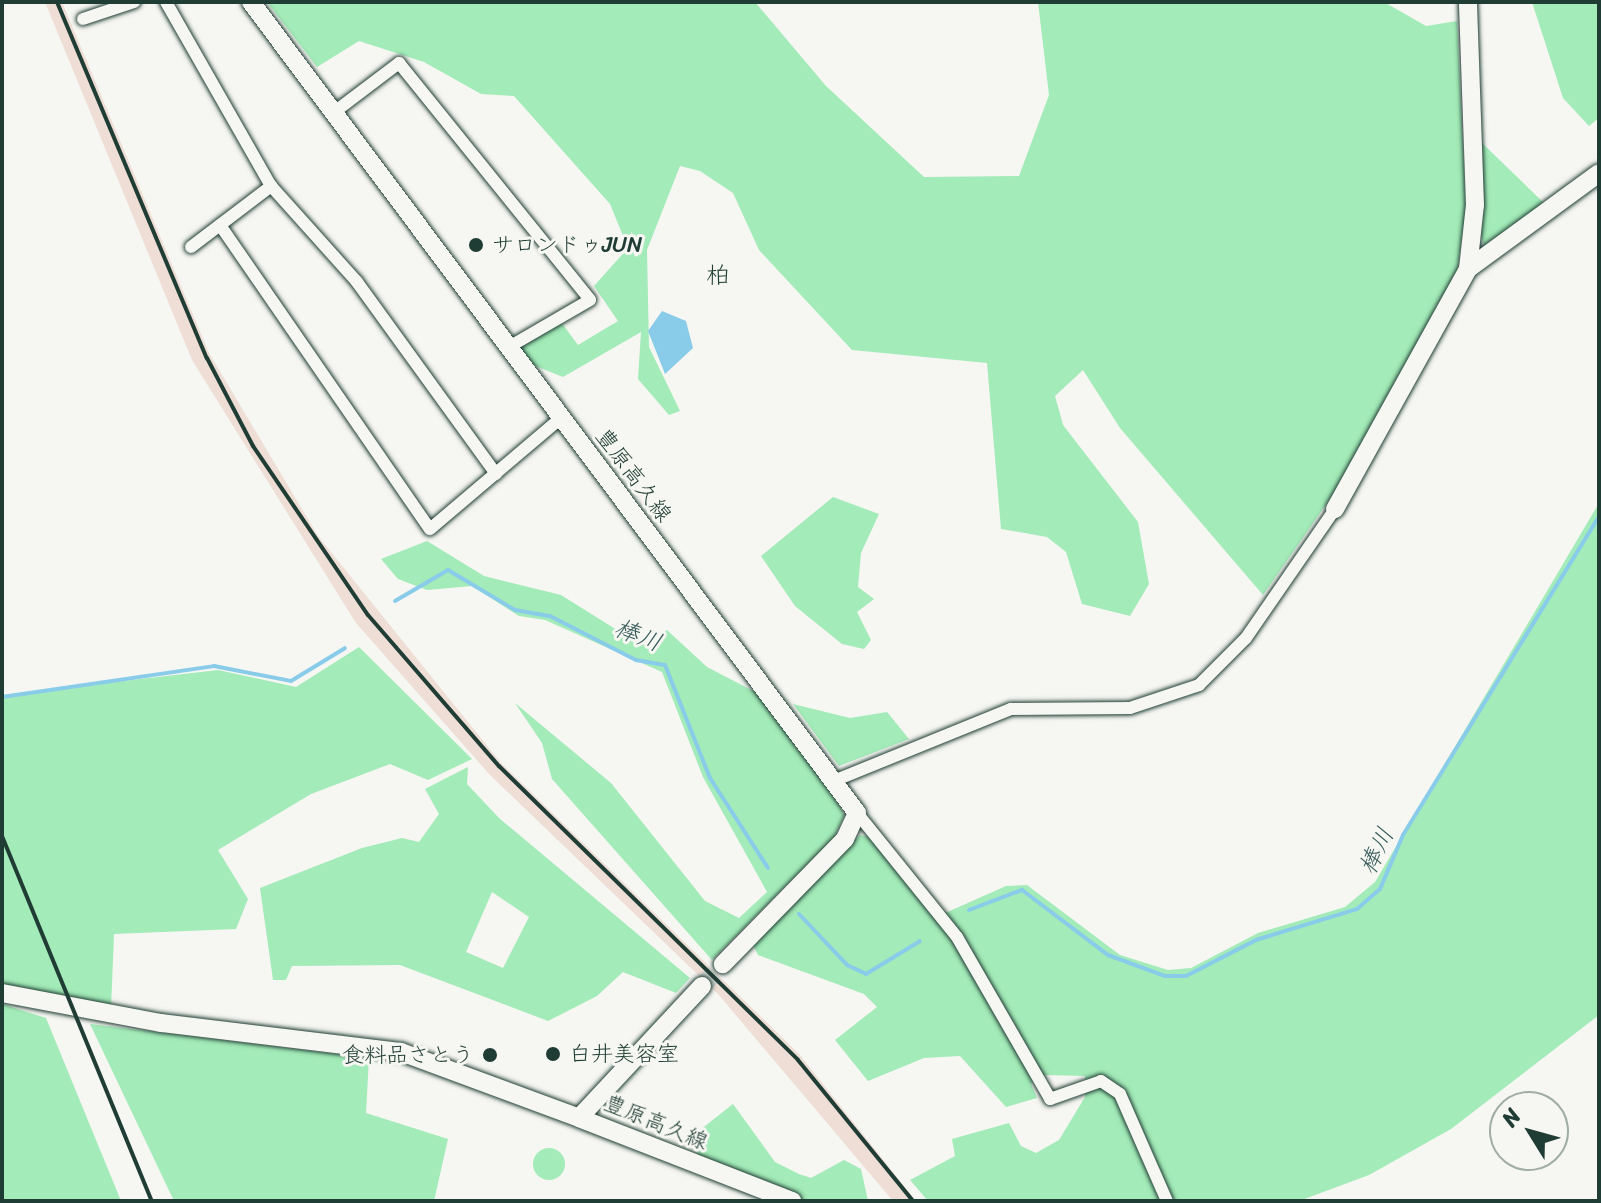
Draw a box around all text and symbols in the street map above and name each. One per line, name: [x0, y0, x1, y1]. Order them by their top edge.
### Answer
place label: サロンドゥJUN: [492, 232, 642, 258]
marker: サロンドゥJUN: [467, 236, 485, 254]
district label: 柏: [706, 262, 730, 290]
street label: 豊原高久線: [590, 423, 678, 527]
water label: 棒川: [610, 614, 666, 658]
water label: 棒川: [1354, 823, 1400, 879]
place label: 白井美容室: [569, 1041, 679, 1067]
place label: 食料品さとう: [342, 1042, 474, 1068]
marker: 白井美容室: [544, 1045, 562, 1063]
marker: 食料品さとう: [481, 1046, 499, 1064]
street label: 豊原高久線: [600, 1089, 712, 1155]
north arrow: [1489, 1091, 1569, 1171]
text: N: [1491, 1100, 1531, 1135]

